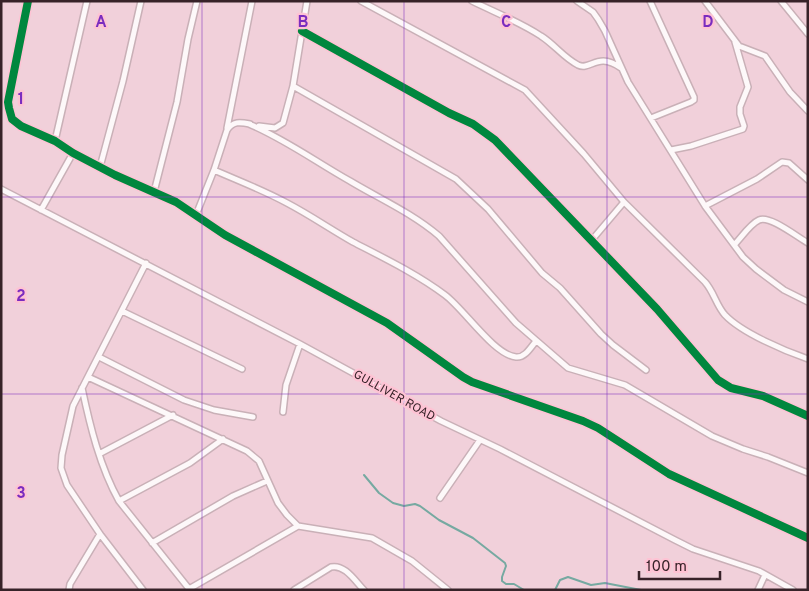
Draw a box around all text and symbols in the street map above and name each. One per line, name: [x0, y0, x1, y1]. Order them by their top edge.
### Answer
text: A: [95, 13, 107, 33]
text: B: [297, 13, 309, 33]
text: C: [501, 13, 511, 33]
text: D: [702, 13, 714, 33]
text: 1: [18, 90, 24, 110]
text: 2: [16, 287, 26, 307]
street label: GULLIVER ROAD: [350, 367, 438, 425]
text: 3: [16, 484, 26, 504]
scale bar: [639, 548, 720, 580]
text: 100 m: [646, 558, 687, 577]

